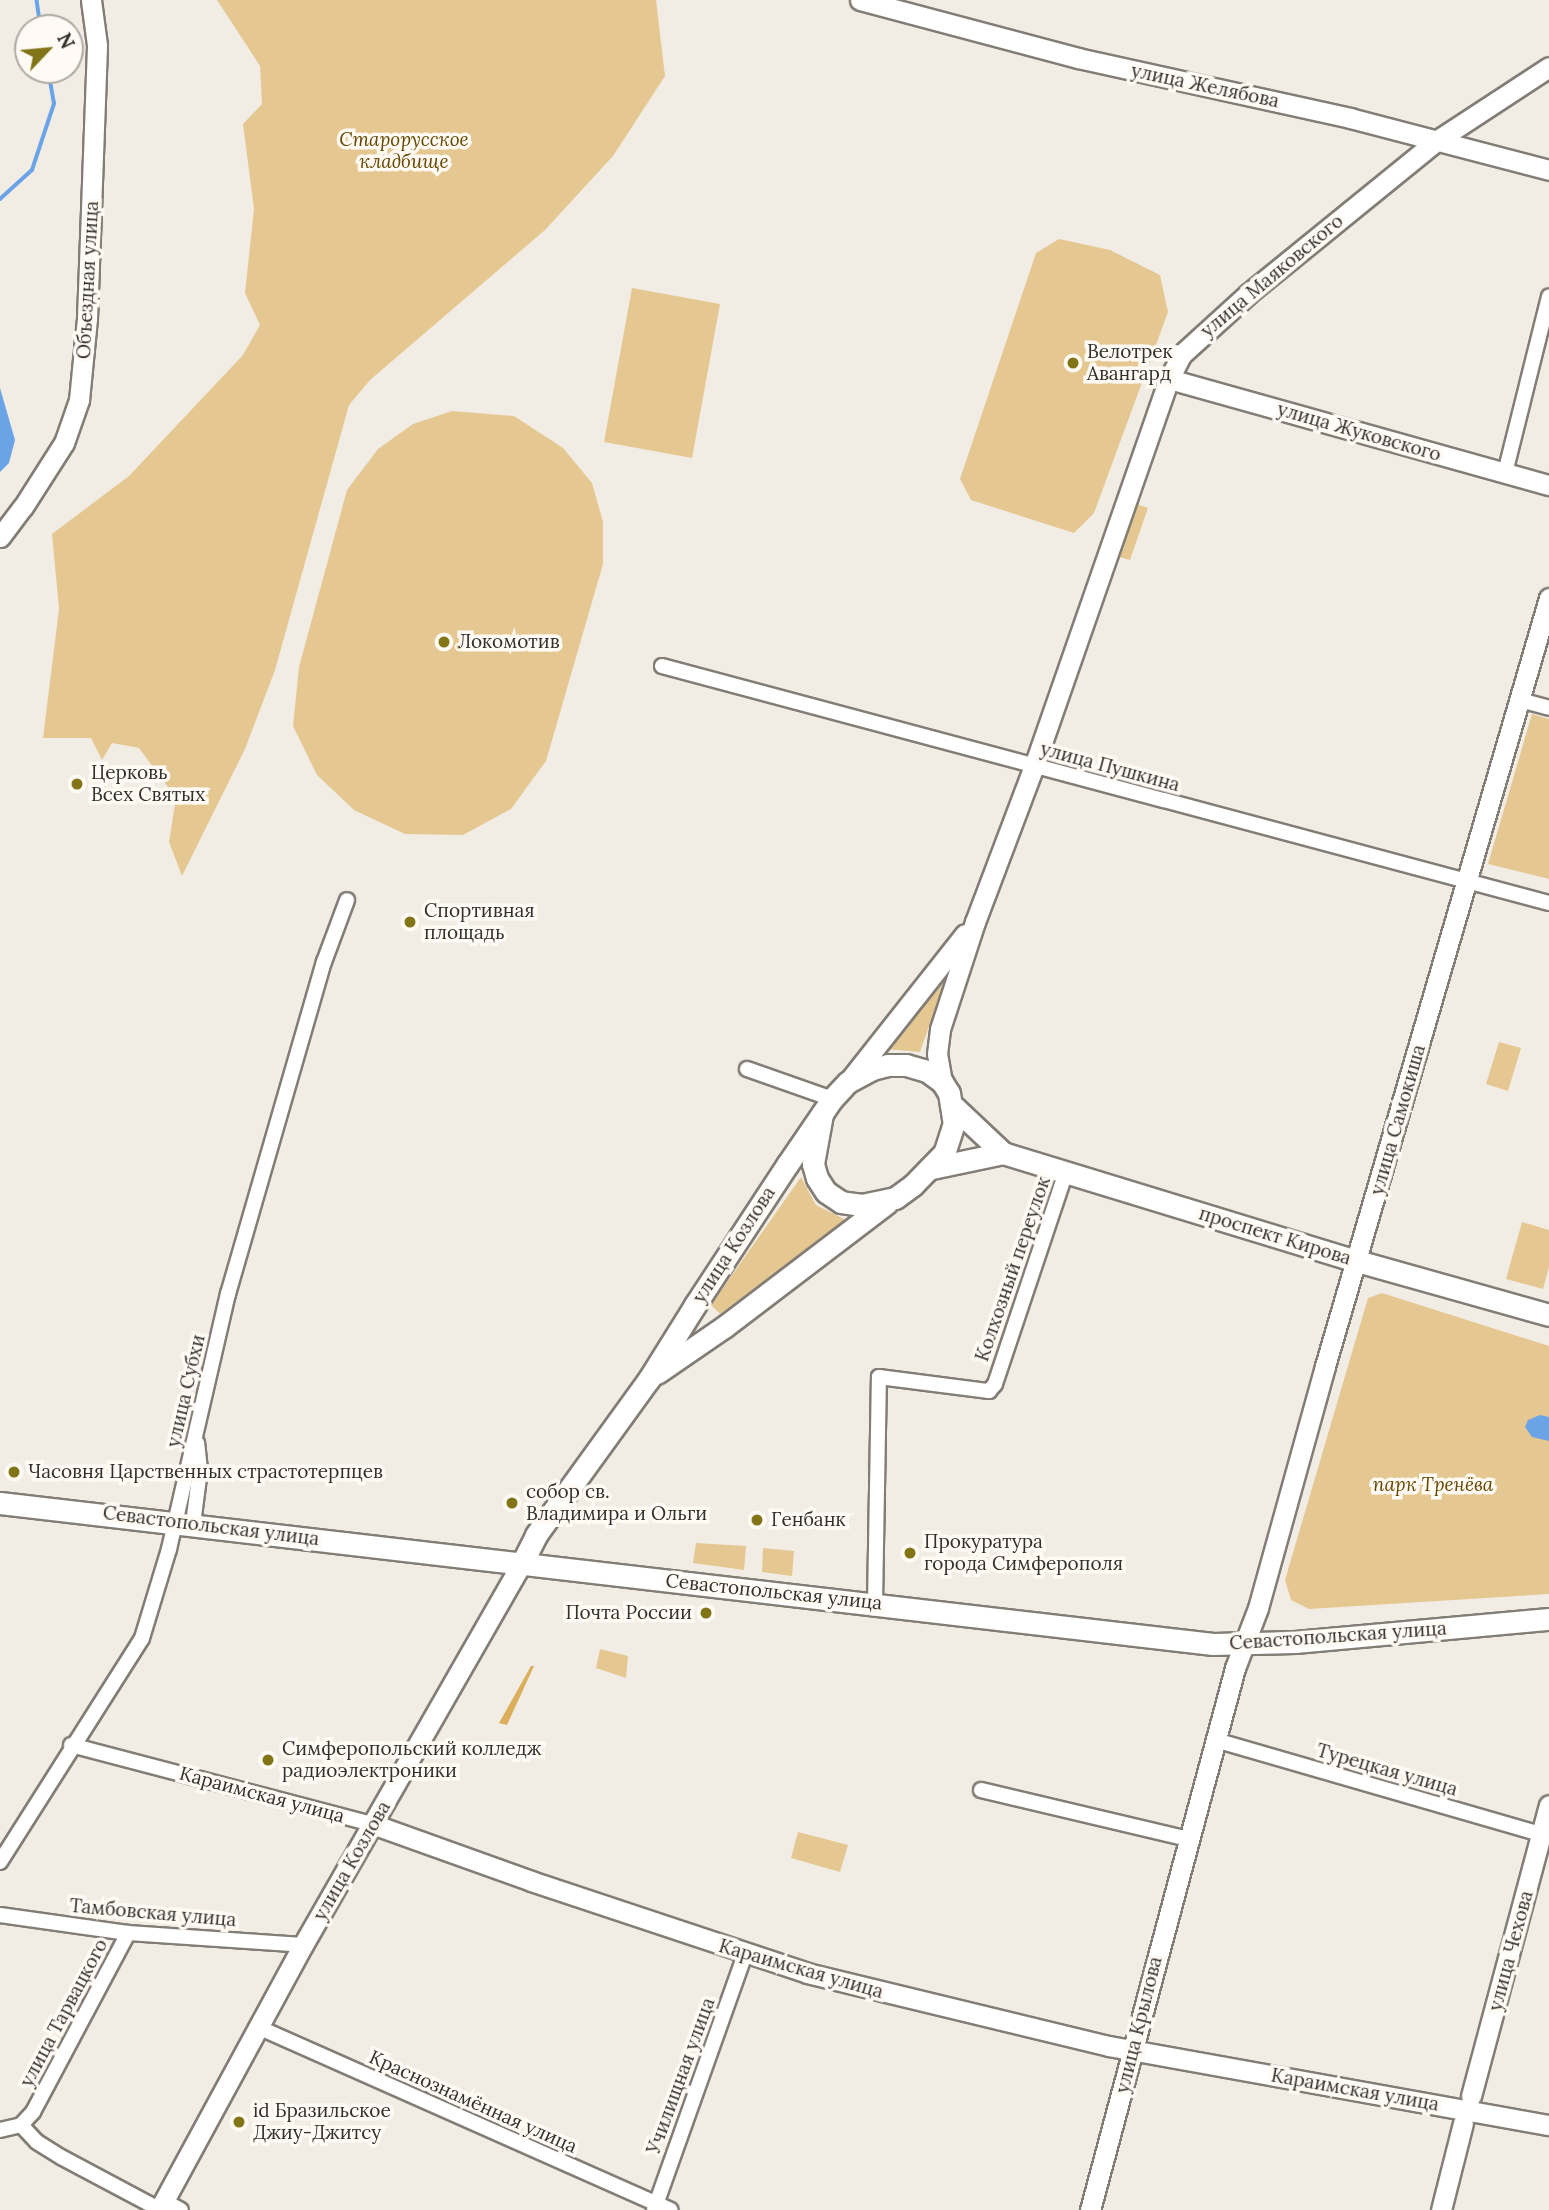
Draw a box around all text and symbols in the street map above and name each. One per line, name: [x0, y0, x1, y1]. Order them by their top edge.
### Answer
north arrow: [14, 14, 84, 84]
text: N: [52, 29, 80, 53]
street label: улица Желябова: [1129, 59, 1281, 113]
park label: Старорусское кладбище: [339, 129, 469, 173]
street label: Объездная улица: [72, 200, 104, 360]
street label: улица Маяковского: [1196, 210, 1348, 342]
place label: Велотрек Авангард: [1087, 341, 1173, 385]
marker: Велотрек Авангард: [1065, 355, 1081, 371]
street label: улица Жуковского: [1275, 398, 1443, 466]
place label: Локомотив: [458, 631, 560, 653]
marker: Локомотив: [436, 634, 452, 650]
street label: улица Пушкина: [1038, 737, 1182, 797]
place label: Церковь Всех Святых: [91, 762, 205, 806]
marker: Церковь Всех Святых: [69, 776, 85, 792]
place label: Спортивная площадь: [424, 900, 535, 944]
marker: Спортивная площадь: [402, 914, 418, 930]
street label: улица Самокиша: [1366, 1042, 1430, 1198]
street label: Колхозный переулок: [971, 1174, 1055, 1364]
street label: улица Козлова: [688, 1183, 780, 1307]
street label: проспект Кирова: [1196, 1202, 1354, 1270]
street label: улица Субхи: [162, 1332, 210, 1450]
place label: Часовня Царственных страстотерпцев: [28, 1461, 383, 1483]
marker: Часовня Царственных страстотерпцев: [6, 1464, 22, 1480]
park label: парк Тренёва: [1373, 1474, 1493, 1496]
place label: собор св. Владимира и Ольги: [526, 1481, 707, 1525]
marker: собор св. Владимира и Ольги: [504, 1495, 520, 1511]
street label: Севастопольская улица: [102, 1501, 320, 1551]
place label: Генбанк: [771, 1509, 846, 1531]
marker: Генбанк: [749, 1512, 765, 1528]
place label: Прокуратура города Симферополя: [924, 1531, 1123, 1575]
marker: Прокуратура города Симферополя: [902, 1545, 918, 1561]
street label: Севастопольская улица: [665, 1569, 883, 1615]
place label: Почта России: [565, 1602, 692, 1624]
marker: Почта России: [698, 1605, 714, 1621]
street label: Севастопольская улица: [1229, 1617, 1447, 1655]
place label: Симферопольский колледж радиоэлектроники: [282, 1738, 542, 1782]
street label: Турецкая улица: [1314, 1739, 1460, 1801]
marker: Симферопольский колледж радиоэлектроники: [260, 1752, 276, 1768]
street label: Караимская улица: [177, 1762, 347, 1828]
street label: улица Козлова: [309, 1797, 395, 1925]
street label: улица Чехова: [1484, 1888, 1538, 2014]
street label: Тамбовская улица: [69, 1894, 237, 1932]
street label: улица Тарвацкого: [15, 1935, 113, 2091]
street label: Караимская улица: [716, 1935, 886, 2003]
street label: улица Крылова: [1111, 1954, 1167, 2096]
street label: Училищная улица: [642, 1995, 720, 2157]
street label: Краснознамённая улица: [365, 2046, 581, 2158]
street label: Караимская улица: [1269, 2064, 1441, 2116]
place label: id Бразильское Джиу-Джитсу: [253, 2100, 391, 2144]
marker: id Бразильское Джиу-Джитсу: [231, 2114, 247, 2130]

